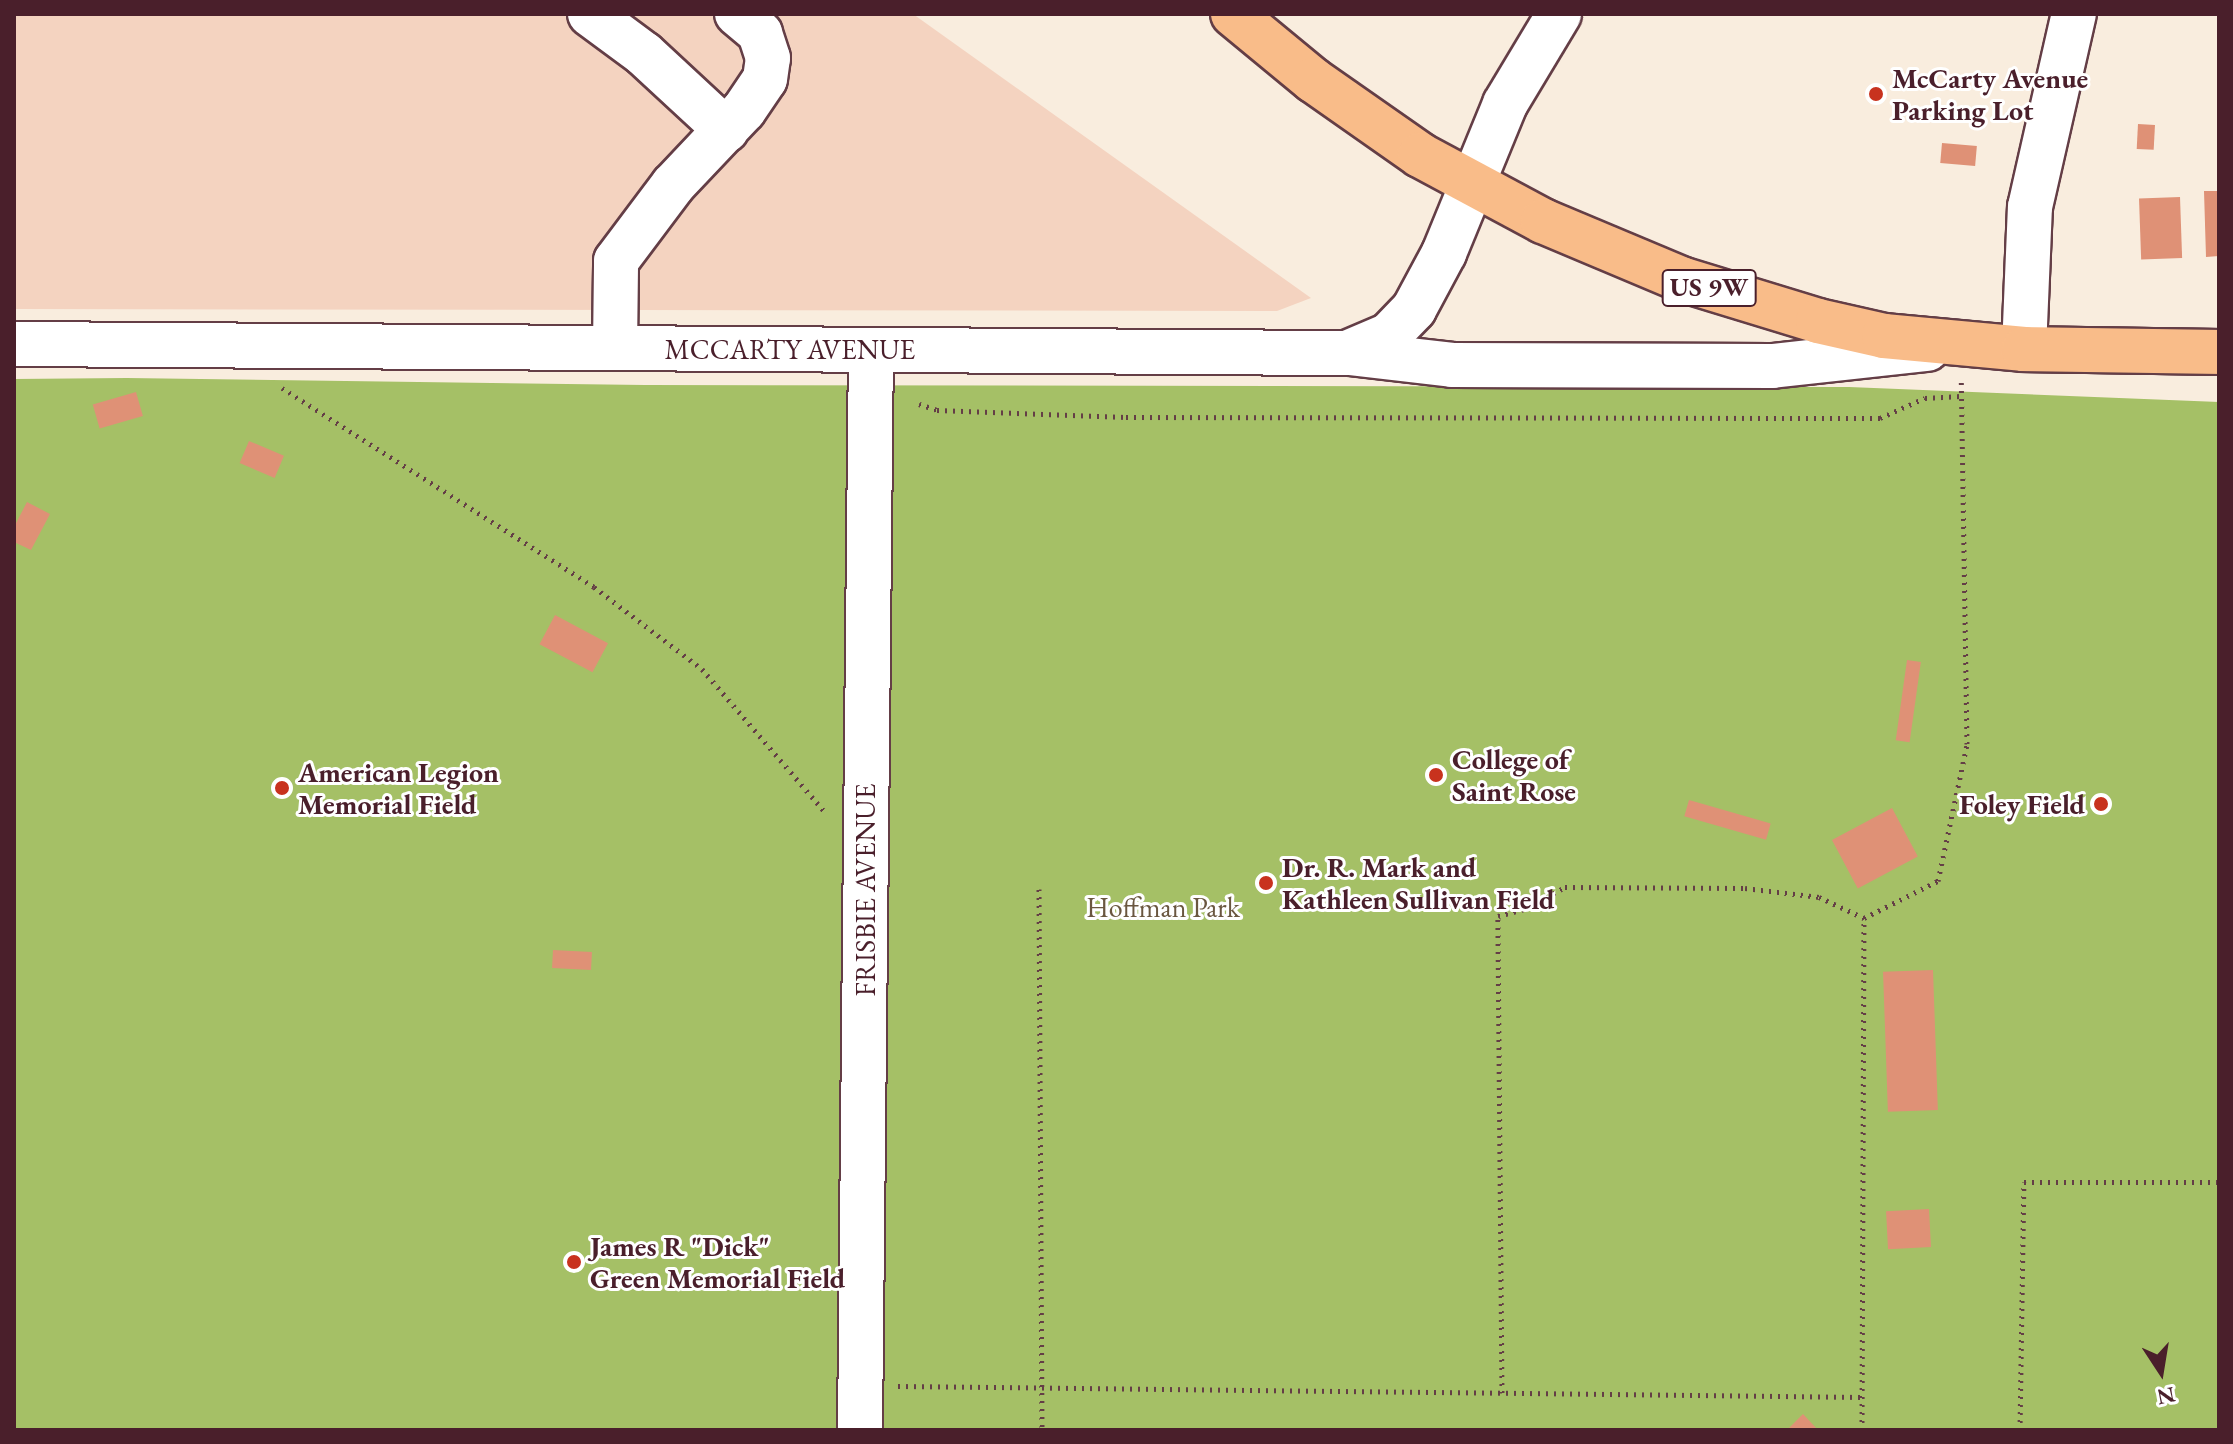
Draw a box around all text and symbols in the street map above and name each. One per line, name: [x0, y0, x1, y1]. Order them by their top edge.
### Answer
place label: McCarty Avenue Parking Lot: [1892, 61, 2088, 127]
marker: McCarty Avenue Parking Lot: [1867, 85, 1885, 103]
road number: US 9W: [1661, 266, 1757, 310]
street label: MCCARTY AVENUE: [665, 332, 915, 366]
place label: College of Saint Rose: [1452, 742, 1576, 808]
place label: American Legion Memorial Field: [298, 755, 499, 821]
marker: College of Saint Rose: [1427, 766, 1445, 784]
marker: American Legion Memorial Field: [273, 779, 291, 797]
street label: FRISBIE AVENUE: [848, 784, 882, 996]
place label: Foley Field: [1959, 787, 2085, 821]
marker: Foley Field: [2092, 795, 2110, 813]
place label: Dr. R. Mark and Kathleen Sullivan Field: [1282, 850, 1554, 916]
marker: Dr. R. Mark and Kathleen Sullivan Field: [1257, 874, 1275, 892]
park label: Hoffman Park: [1086, 890, 1240, 924]
place label: James R "Dick" Green Memorial Field: [590, 1229, 845, 1295]
marker: James R "Dick" Green Memorial Field: [565, 1253, 583, 1271]
north arrow: [2121, 1332, 2201, 1412]
text: N: [2154, 1380, 2178, 1412]

